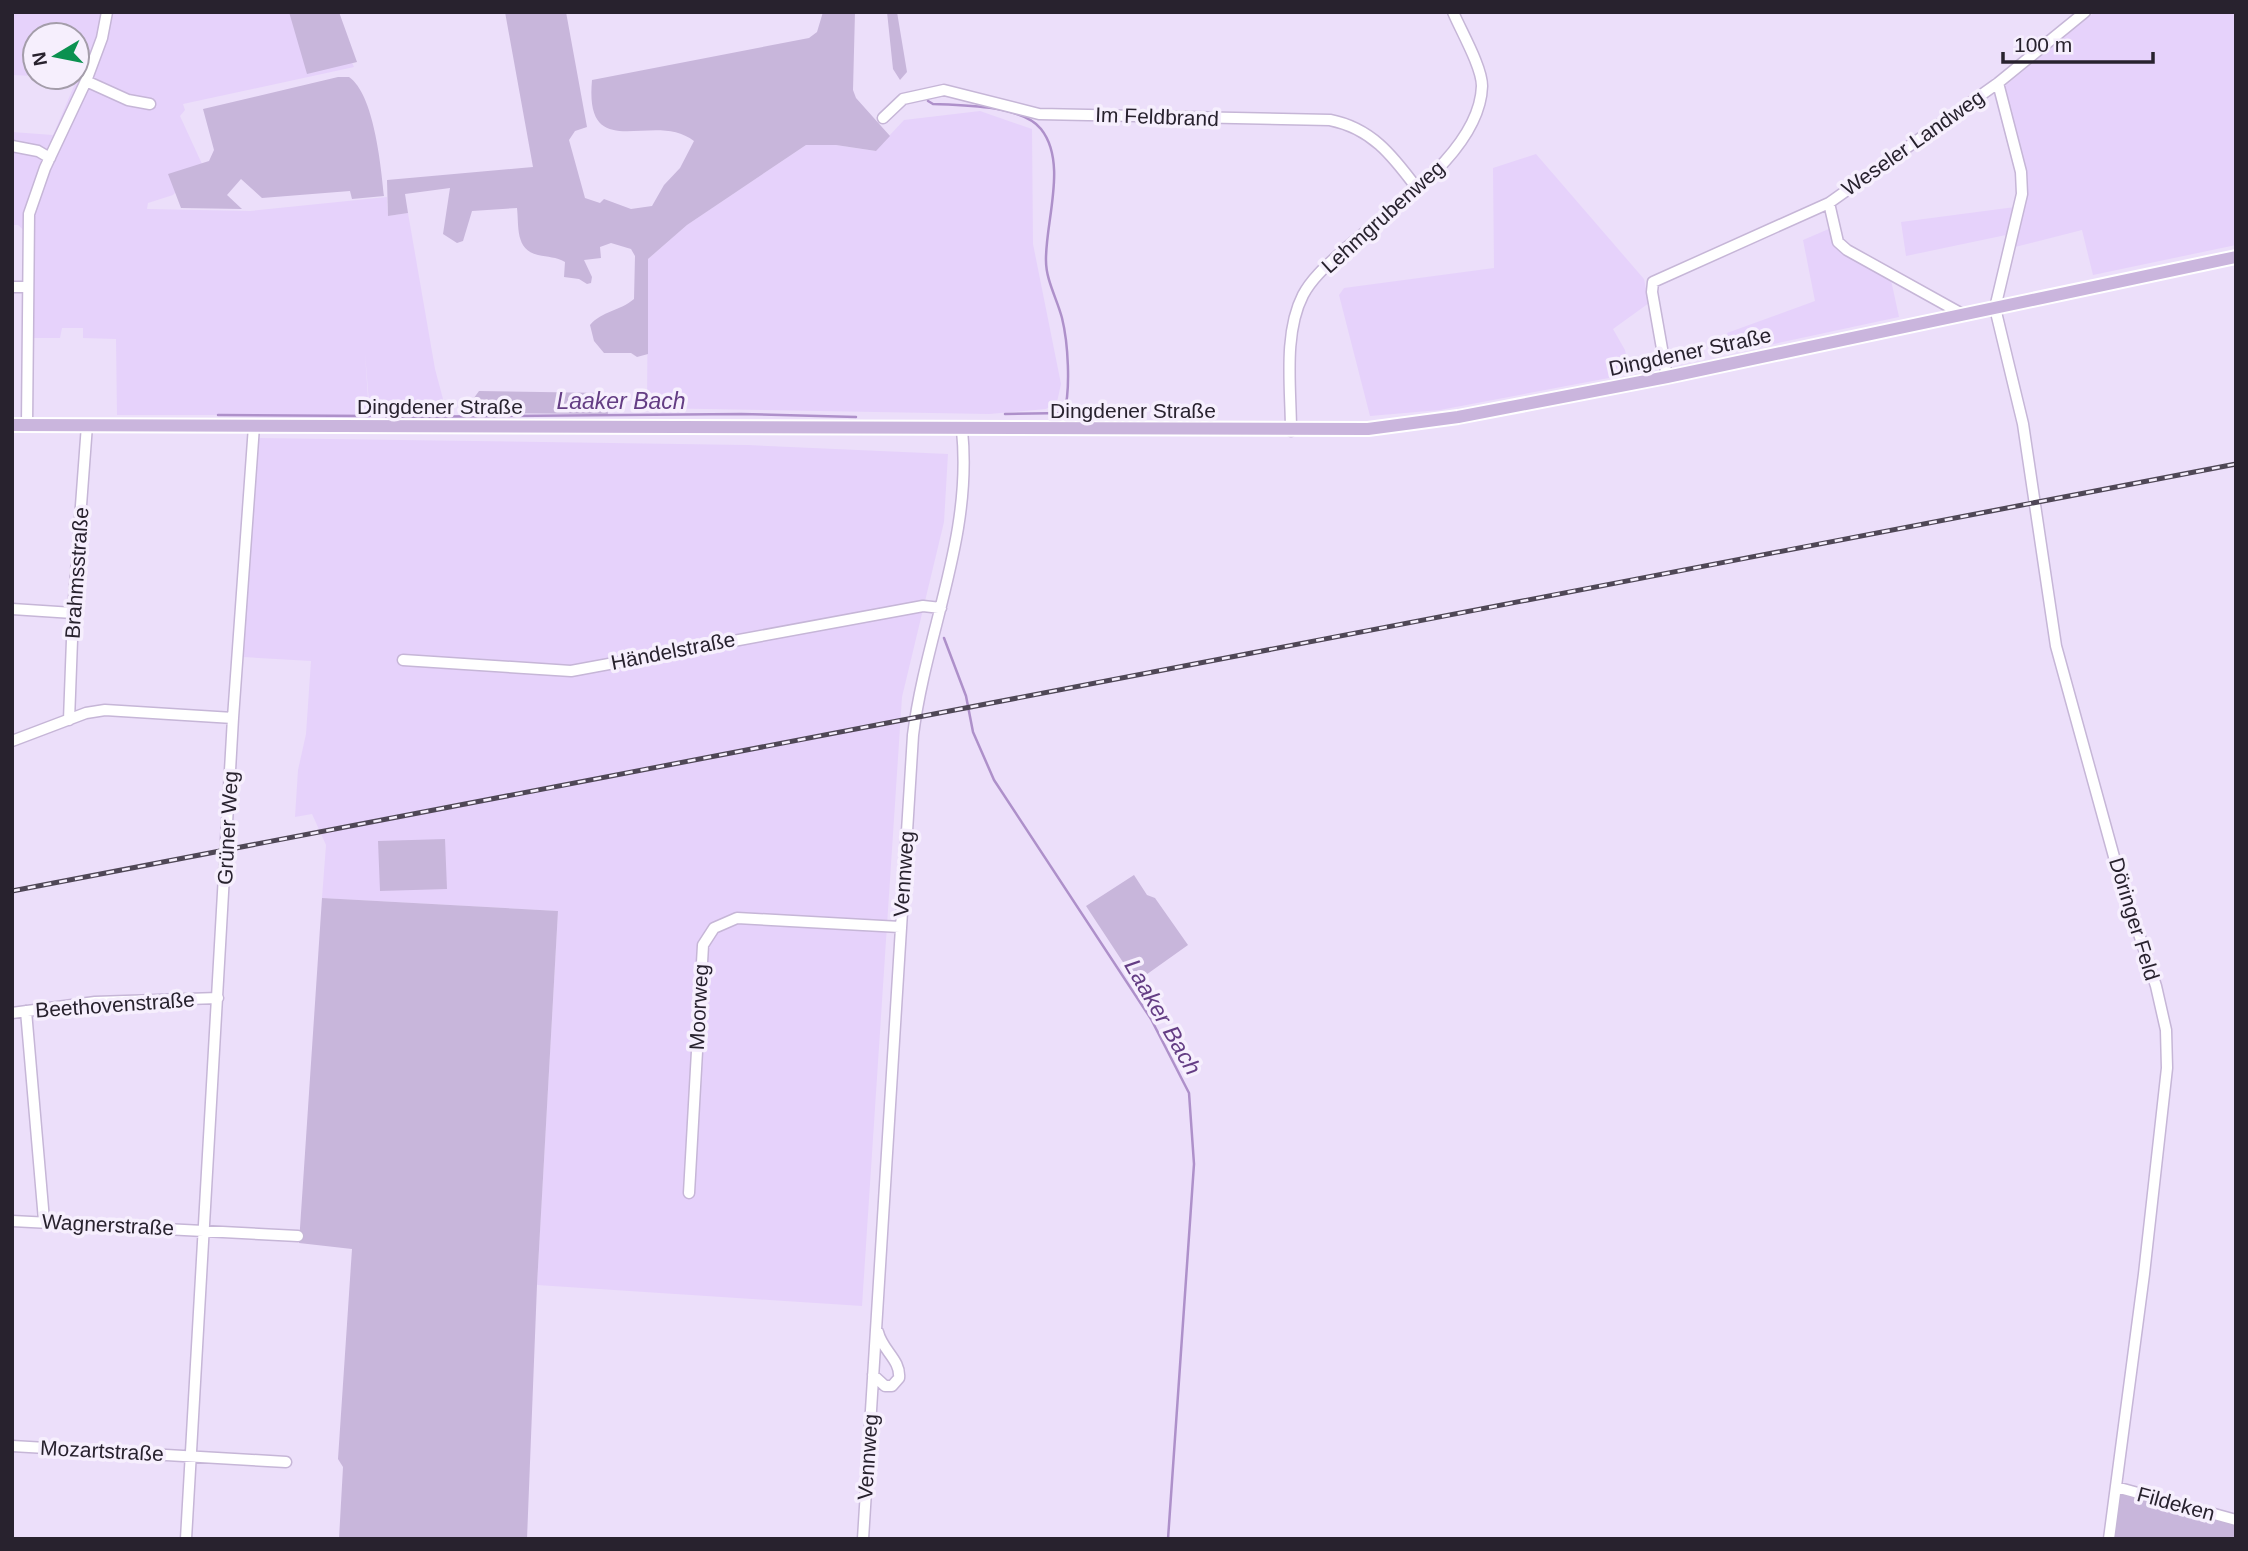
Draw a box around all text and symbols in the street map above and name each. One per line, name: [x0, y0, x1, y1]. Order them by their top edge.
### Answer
north arrow: [21, 21, 91, 91]
scale bar: [2003, 21, 2154, 65]
text: 100 m: [2014, 33, 2072, 56]
text: N: [28, 50, 51, 67]
street label: Weseler Landweg: [1837, 85, 1988, 200]
street label: Im Feldbrand: [1095, 103, 1219, 130]
street label: Lehmgrubenweg: [1317, 156, 1448, 278]
street label: Dingdener Straße: [1606, 323, 1773, 380]
water label: Laaker Bach: [556, 388, 686, 414]
street label: Dingdener Straße: [357, 395, 523, 418]
street label: Dingdener Straße: [1050, 399, 1216, 422]
street label: Brahmsstraße: [60, 506, 93, 640]
street label: Händelstraße: [609, 627, 737, 674]
street label: Grüner Weg: [213, 770, 242, 885]
street label: Vennweg: [889, 830, 918, 918]
street label: Döringer Feld: [2105, 855, 2164, 983]
water label: Laaker Bach: [1119, 955, 1207, 1079]
street label: Moorweg: [685, 963, 712, 1051]
street label: Beethovenstraße: [34, 987, 196, 1022]
street label: Wagnerstraße: [41, 1210, 175, 1239]
street label: Vennweg: [853, 1413, 882, 1501]
street label: Mozartstraße: [40, 1436, 164, 1465]
street label: Fildeken: [2135, 1482, 2217, 1525]

